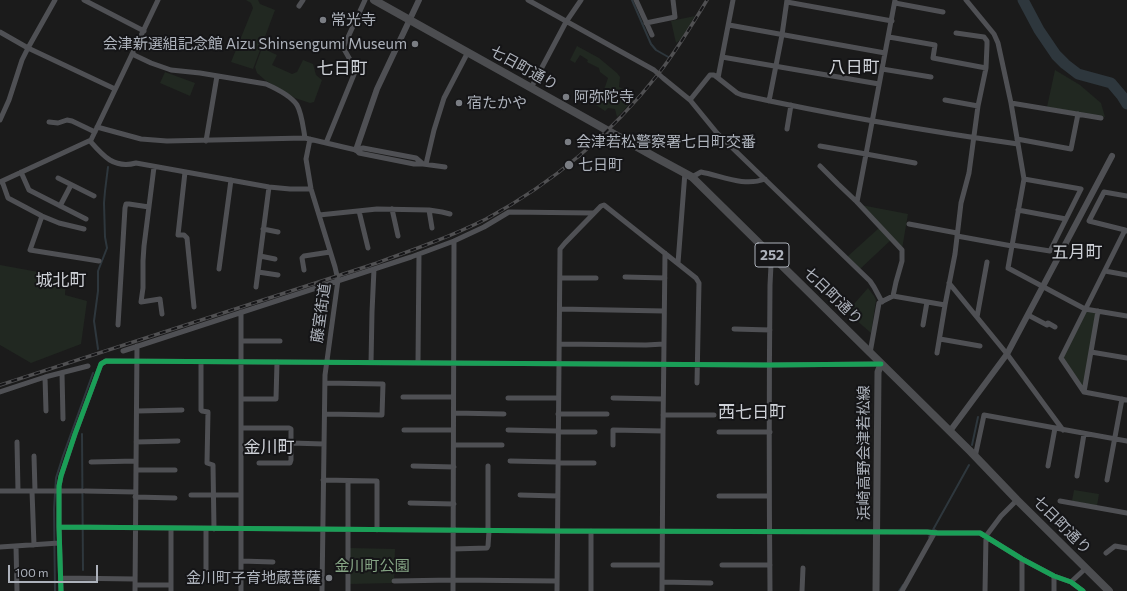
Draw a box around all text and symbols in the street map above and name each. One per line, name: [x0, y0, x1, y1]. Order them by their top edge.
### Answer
place label: 常光寺: [331, 11, 376, 29]
marker: 常光寺: [318, 15, 328, 25]
place label: 会津新選組記念館 Aizu Shinsengumi Museum: [103, 35, 407, 53]
marker: 会津新選組記念館 Aizu Shinsengumi Museum: [410, 39, 420, 49]
street label: 七日町通り: [487, 42, 561, 94]
district label: 八日町: [829, 57, 879, 77]
district label: 七日町: [317, 58, 367, 78]
place label: 阿弥陀寺: [574, 88, 634, 106]
marker: 阿弥陀寺: [561, 92, 571, 102]
place label: 宿たかや: [467, 94, 527, 112]
marker: 宿たかや: [454, 98, 464, 108]
place label: 会津若松警察署七日町交番: [576, 133, 756, 151]
marker: 会津若松警察署七日町交番: [563, 137, 573, 147]
place label: 七日町: [578, 156, 623, 174]
marker: 七日町: [563, 159, 575, 171]
district label: 五月町: [1052, 242, 1102, 262]
road number: 252: [755, 243, 789, 267]
street label: 七日町通り: [800, 263, 866, 329]
district label: 城北町: [36, 270, 86, 290]
street label: 藤室街道: [308, 282, 334, 344]
street label: 浜崎高野会津若松線: [855, 386, 873, 520]
district label: 西七日町: [718, 402, 786, 422]
district label: 金川町: [244, 437, 294, 457]
street label: 七日町通り: [1029, 492, 1095, 558]
scale bar: [10, 557, 100, 583]
park label: 金川町公園: [335, 557, 409, 575]
text: 100 m: [15, 565, 49, 579]
place label: 金川町子育地蔵菩薩: [186, 569, 321, 587]
marker: 金川町子育地蔵菩薩: [324, 573, 334, 583]

